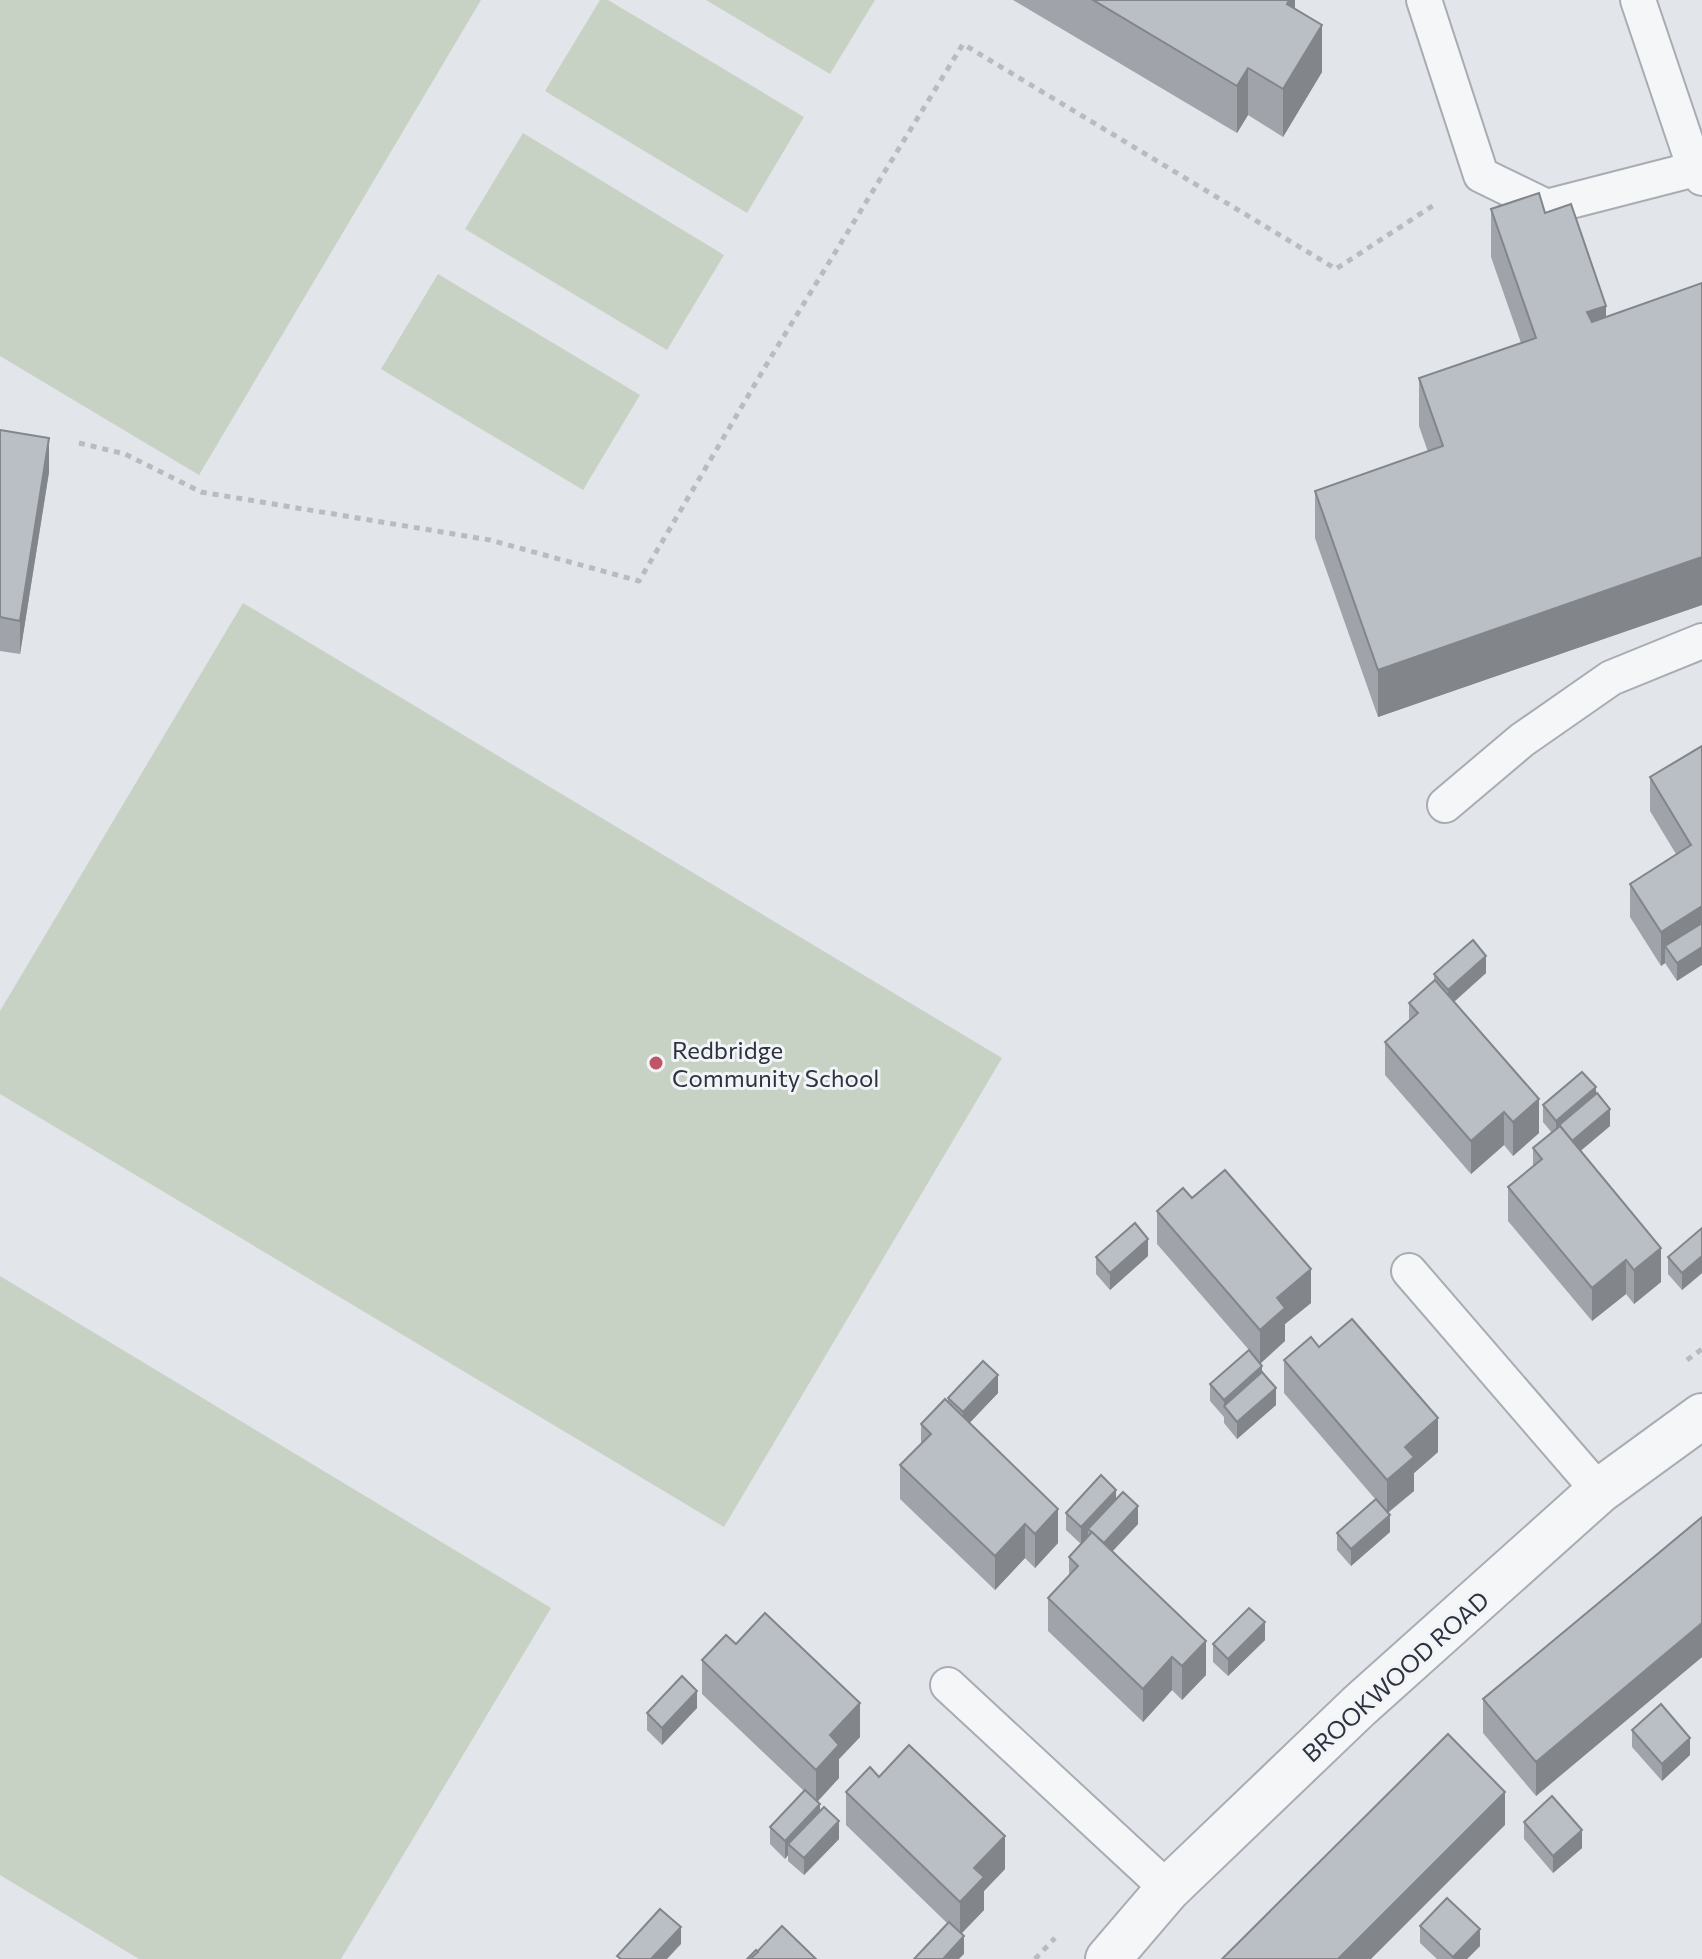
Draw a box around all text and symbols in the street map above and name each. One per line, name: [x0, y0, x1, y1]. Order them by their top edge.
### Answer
place label: Redbridge Community School: [672, 1035, 879, 1092]
marker: Redbridge Community School: [647, 1054, 665, 1072]
street label: BROOKWOOD ROAD: [1296, 1585, 1494, 1767]

